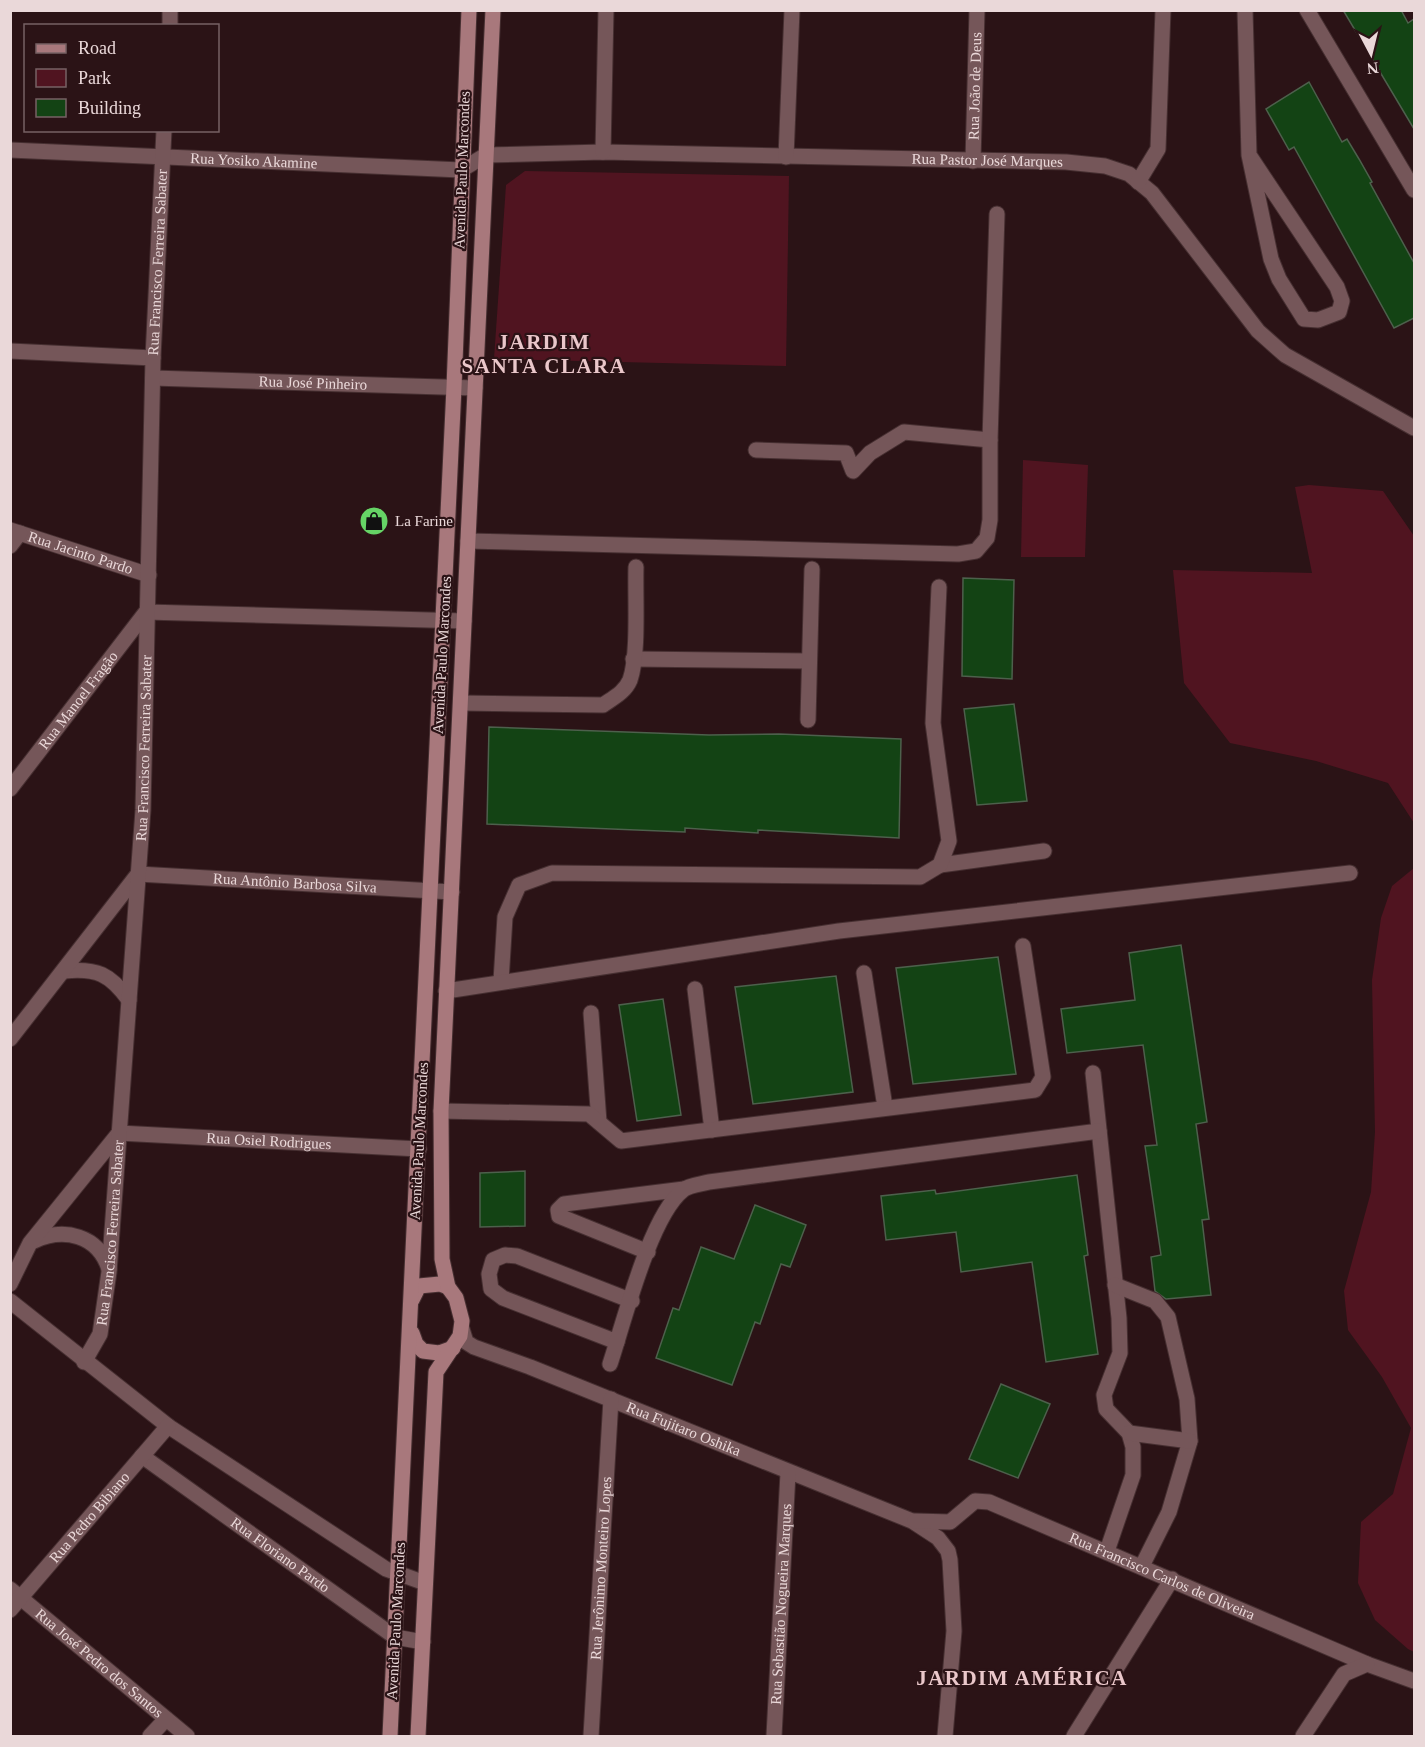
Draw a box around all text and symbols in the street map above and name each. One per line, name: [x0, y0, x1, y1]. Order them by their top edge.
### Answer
legend: [24, 24, 219, 132]
north arrow: [1341, 24, 1401, 84]
street label: Rua João de Deus: [966, 32, 984, 140]
text: Road: [78, 38, 116, 58]
text: N: [1366, 59, 1380, 78]
text: Park: [78, 68, 111, 88]
street label: Avenida Paulo Marcondes: [451, 91, 473, 249]
text: Building: [78, 98, 141, 118]
street label: Rua Yosiko Akamine: [190, 150, 318, 172]
street label: Rua Pastor José Marques: [911, 151, 1063, 170]
street label: Rua Francisco Ferreira Sabater: [145, 169, 170, 356]
district label: JARDIM SANTA CLARA: [462, 330, 626, 378]
street label: Rua José Pinheiro: [258, 373, 367, 393]
shop icon: La Farine: [358, 505, 390, 537]
place label: La Farine: [395, 513, 453, 529]
street label: Rua Jacinto Pardo: [26, 528, 135, 577]
street label: Avenida Paulo Marcondes: [430, 576, 454, 734]
street label: Rua Manoel Fragão: [36, 648, 121, 752]
street label: Rua Francisco Ferreira Sabater: [133, 655, 154, 842]
street label: Rua Antônio Barbosa Silva: [213, 870, 378, 896]
street label: Avenida Paulo Marcondes: [407, 1062, 431, 1220]
street label: Rua Osiel Rodrigues: [206, 1130, 332, 1152]
street label: Rua Francisco Ferreira Sabater: [93, 1139, 127, 1327]
street label: Rua Fujitaro Oshika: [624, 1399, 743, 1459]
street label: Rua Pedro Bibiano: [46, 1469, 133, 1566]
street label: Rua Jerônimo Monteiro Lopes: [588, 1476, 614, 1661]
street label: Rua Sebastião Nogueira Marques: [768, 1503, 794, 1705]
street label: Rua Floriano Pardo: [228, 1514, 333, 1596]
street label: Rua Francisco Carlos de Oliveira: [1067, 1529, 1258, 1623]
street label: Avenida Paulo Marcondes: [384, 1542, 408, 1700]
street label: Rua José Pedro dos Santos: [32, 1606, 166, 1721]
district label: JARDIM AMÉRICA: [916, 1666, 1128, 1690]

